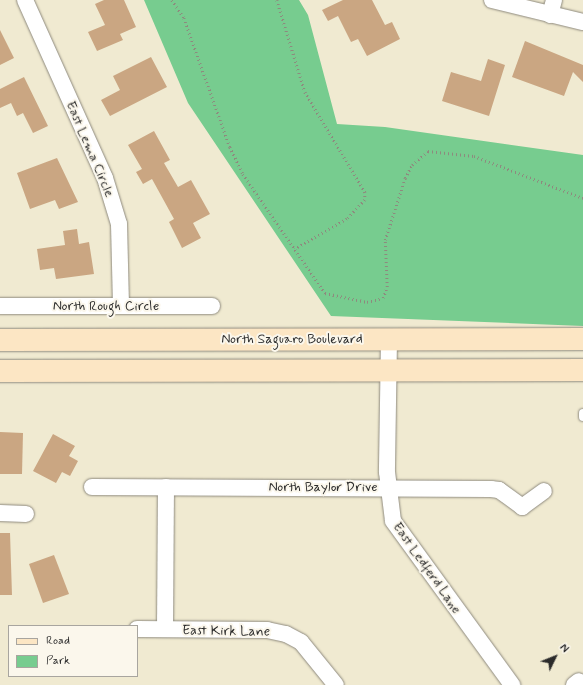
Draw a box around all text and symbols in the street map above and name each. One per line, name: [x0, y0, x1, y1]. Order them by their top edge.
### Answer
street label: East Lema Circle: [62, 98, 118, 200]
street label: North Rough Circle: [53, 298, 159, 314]
street label: North Saguaro Boulevard: [221, 331, 363, 347]
street label: North Baylor Drive: [269, 479, 377, 495]
street label: East Ledferd Lane: [389, 518, 465, 618]
street label: East Kirk Lane: [182, 622, 270, 640]
legend: [8, 625, 138, 677]
text: Road: [46, 633, 70, 649]
north arrow: [535, 637, 575, 677]
text: N: [556, 641, 571, 656]
text: Park: [46, 653, 70, 669]

